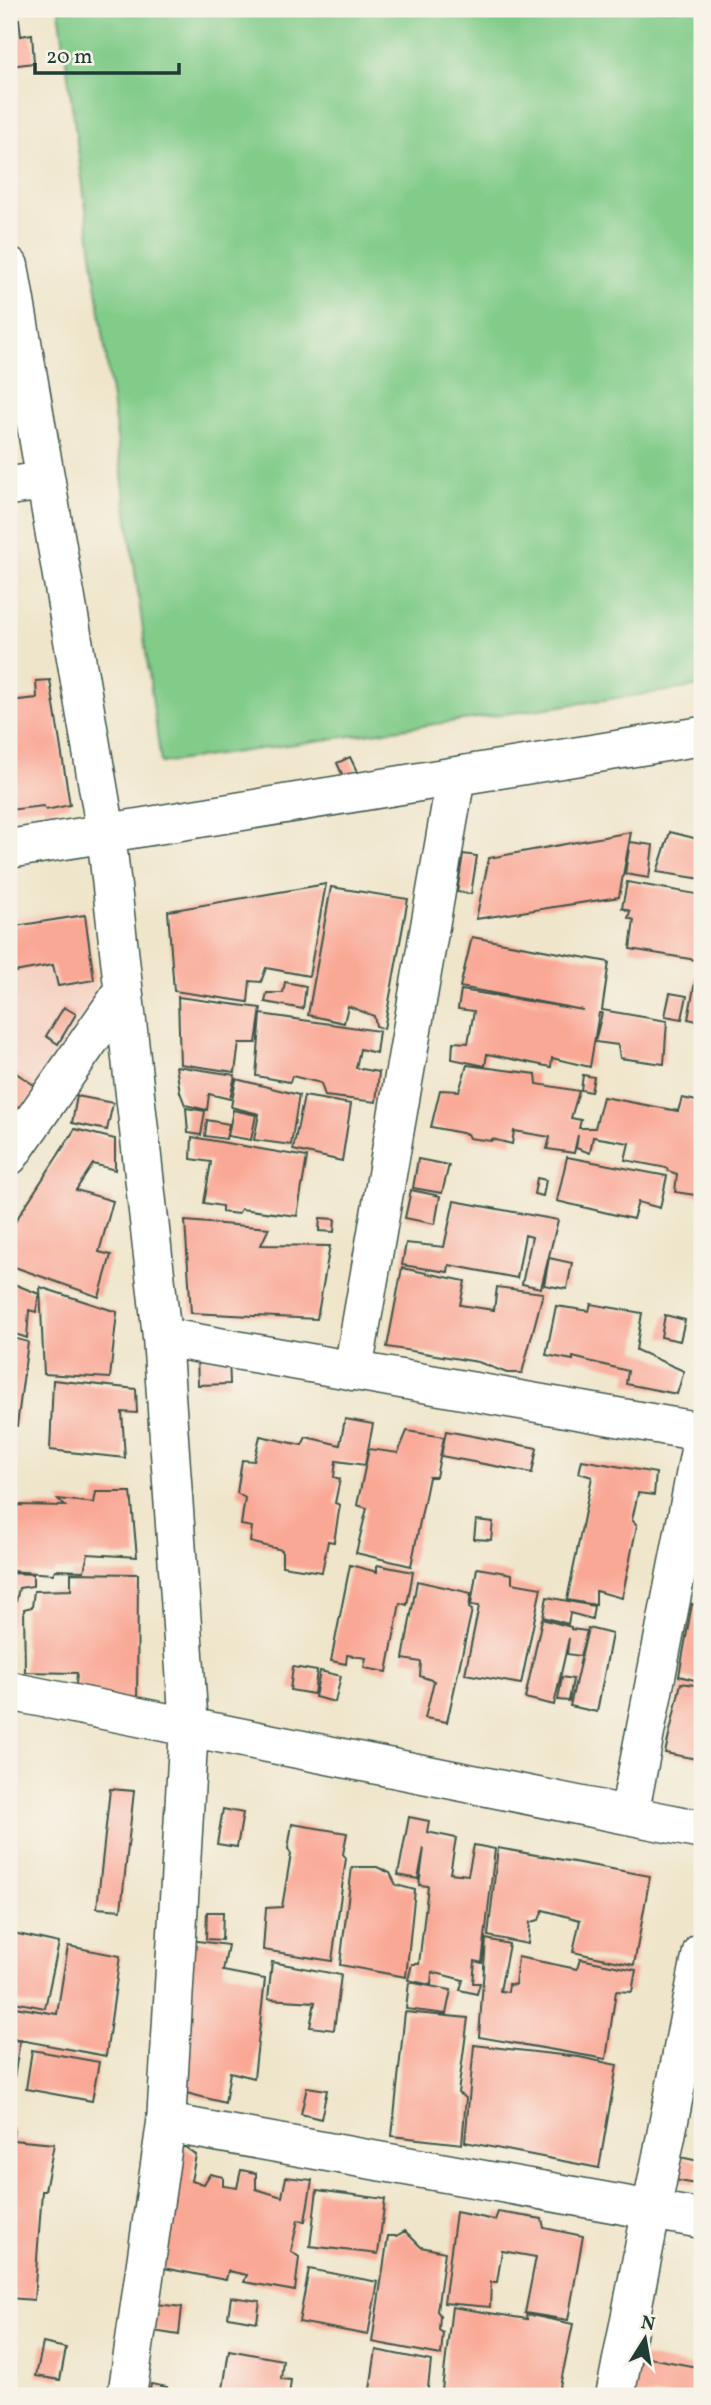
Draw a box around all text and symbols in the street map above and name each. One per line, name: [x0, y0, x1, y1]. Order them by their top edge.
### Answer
scale bar: [35, 32, 178, 76]
text: 20 m: [46, 43, 92, 72]
north arrow: [610, 2304, 680, 2374]
text: N: [639, 2310, 657, 2338]

